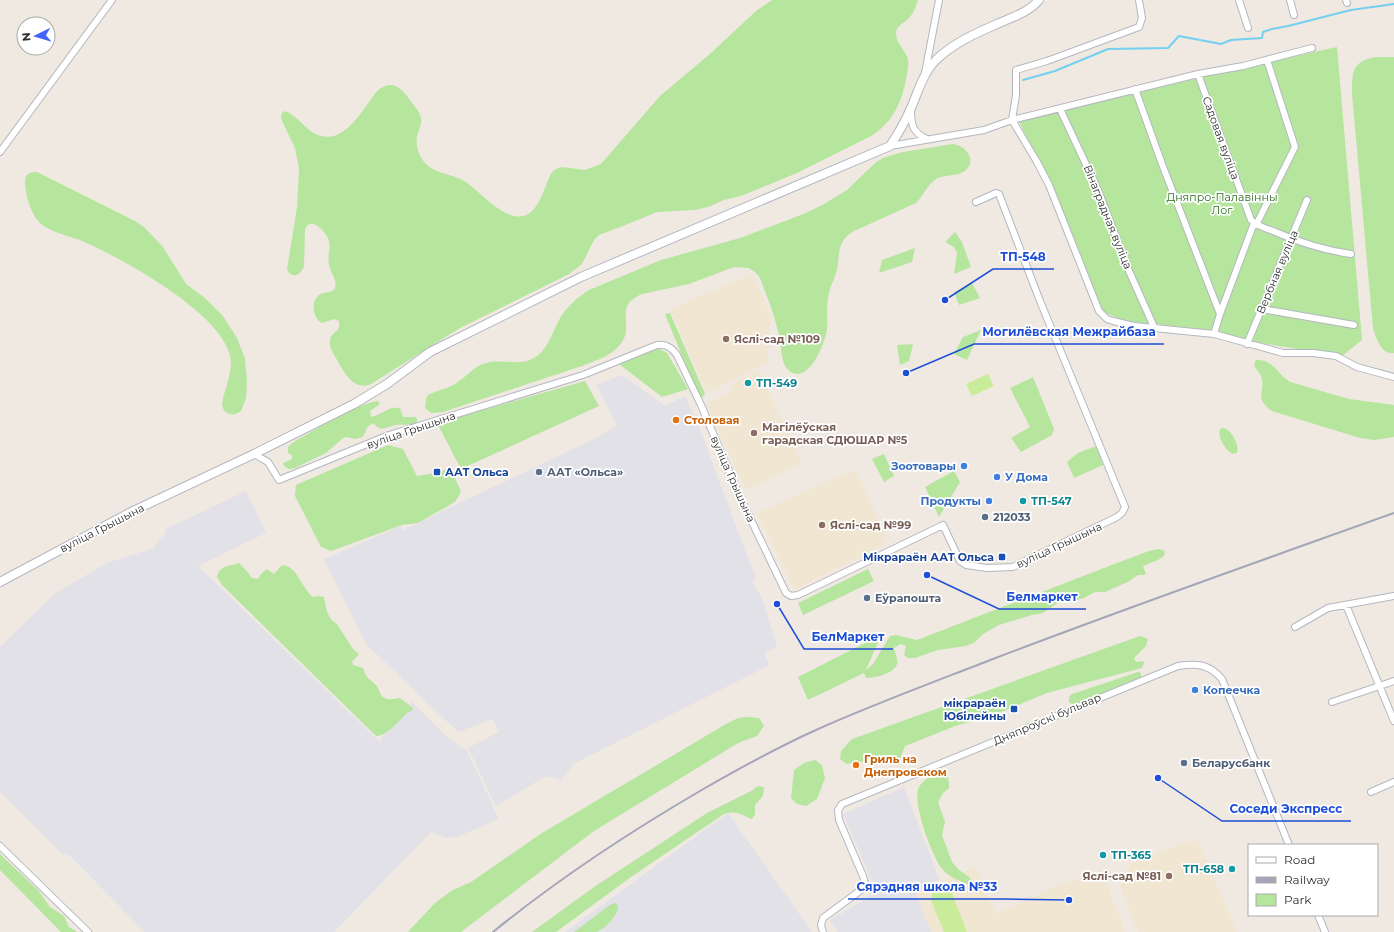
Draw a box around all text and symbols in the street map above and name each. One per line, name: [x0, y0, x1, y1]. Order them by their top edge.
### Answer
north arrow: [16, 16, 56, 56]
text: N: [19, 32, 33, 42]
street label: Садовая вуліца: [1199, 95, 1243, 181]
street label: Вінаградная вуліца: [1081, 163, 1135, 271]
park label: Дняпро-Палавінны Лог: [1166, 190, 1278, 217]
street label: Вербная вуліца: [1253, 228, 1301, 316]
callout: ТП-548: [993, 245, 1054, 269]
text: ТП-548: [1000, 249, 1046, 264]
callout: Могилёвская Межрайбаза: [974, 320, 1164, 344]
text: Могилёвская Межрайбаза: [982, 324, 1156, 339]
place label: Яслі-сад №109: [734, 332, 820, 346]
marker: Яслі-сад №109: [721, 334, 731, 344]
place label: ТП-549: [756, 376, 797, 390]
marker: ТП-549: [743, 378, 753, 388]
street label: вуліца Грышына: [365, 408, 457, 452]
place label: Столовая: [684, 413, 740, 427]
marker: Столовая: [671, 415, 681, 425]
place label: Магілёўская гарадская СДЮШАР №5: [762, 420, 908, 447]
marker: Магілёўская гарадская СДЮШАР №5: [749, 428, 759, 438]
street label: вуліца Грышына: [708, 434, 758, 524]
place label: Зоотовары: [890, 459, 956, 473]
marker: Зоотовары: [959, 461, 969, 471]
place label: ААТ Ольса: [445, 465, 509, 479]
place label: ААТ «Ольса»: [547, 465, 623, 479]
marker: ААТ Ольса: [432, 467, 442, 477]
marker: ААТ «Ольса»: [534, 467, 544, 477]
place label: У Дома: [1005, 470, 1048, 484]
marker: У Дома: [992, 472, 1002, 482]
place label: Продукты: [921, 494, 981, 508]
place label: ТП-547: [1031, 494, 1072, 508]
marker: Продукты: [984, 496, 994, 506]
marker: ТП-547: [1018, 496, 1028, 506]
street label: вуліца Грышына: [57, 501, 147, 555]
place label: 212033: [993, 510, 1031, 524]
marker: 212033: [980, 512, 990, 522]
place label: Яслі-сад №99: [830, 518, 911, 532]
street label: вуліца Грышына: [1014, 519, 1104, 571]
marker: Яслі-сад №99: [817, 520, 827, 530]
place label: Мікрараён ААТ Ольса: [863, 550, 994, 564]
marker: Мікрараён ААТ Ольса: [997, 552, 1007, 562]
callout: Белмаркет: [999, 585, 1086, 609]
text: Белмаркет: [1006, 589, 1078, 604]
place label: Еўрапошта: [875, 591, 941, 605]
marker: Еўрапошта: [862, 593, 872, 603]
callout: БелМаркет: [804, 625, 893, 649]
text: БелМаркет: [811, 629, 885, 644]
place label: Копеечка: [1203, 683, 1260, 697]
marker: Копеечка: [1190, 685, 1200, 695]
street label: Дняпроўскі бульвар: [991, 690, 1103, 748]
place label: мікрараён Юбілейны: [944, 696, 1006, 723]
marker: мікрараён Юбілейны: [1009, 704, 1019, 714]
place label: Гриль на Днепровском: [864, 752, 947, 779]
place label: Беларусбанк: [1192, 756, 1271, 770]
marker: Беларусбанк: [1179, 758, 1189, 768]
marker: Гриль на Днепровском: [851, 760, 861, 770]
callout: Соседи Экспресс: [1222, 797, 1351, 821]
text: Соседи Экспресс: [1230, 801, 1342, 816]
legend: [1248, 844, 1378, 916]
place label: ТП-365: [1111, 848, 1151, 862]
marker: ТП-365: [1098, 850, 1108, 860]
text: Road: [1284, 852, 1315, 867]
place label: ТП-658: [1183, 862, 1224, 876]
marker: ТП-658: [1227, 864, 1237, 874]
place label: Яслі-сад №81: [1083, 869, 1161, 883]
marker: Яслі-сад №81: [1164, 871, 1174, 881]
text: Railway: [1284, 872, 1330, 887]
callout: Сярэдняя школа №33: [848, 875, 1005, 899]
text: Сярэдняя школа №33: [857, 879, 997, 894]
text: Park: [1284, 892, 1312, 907]

